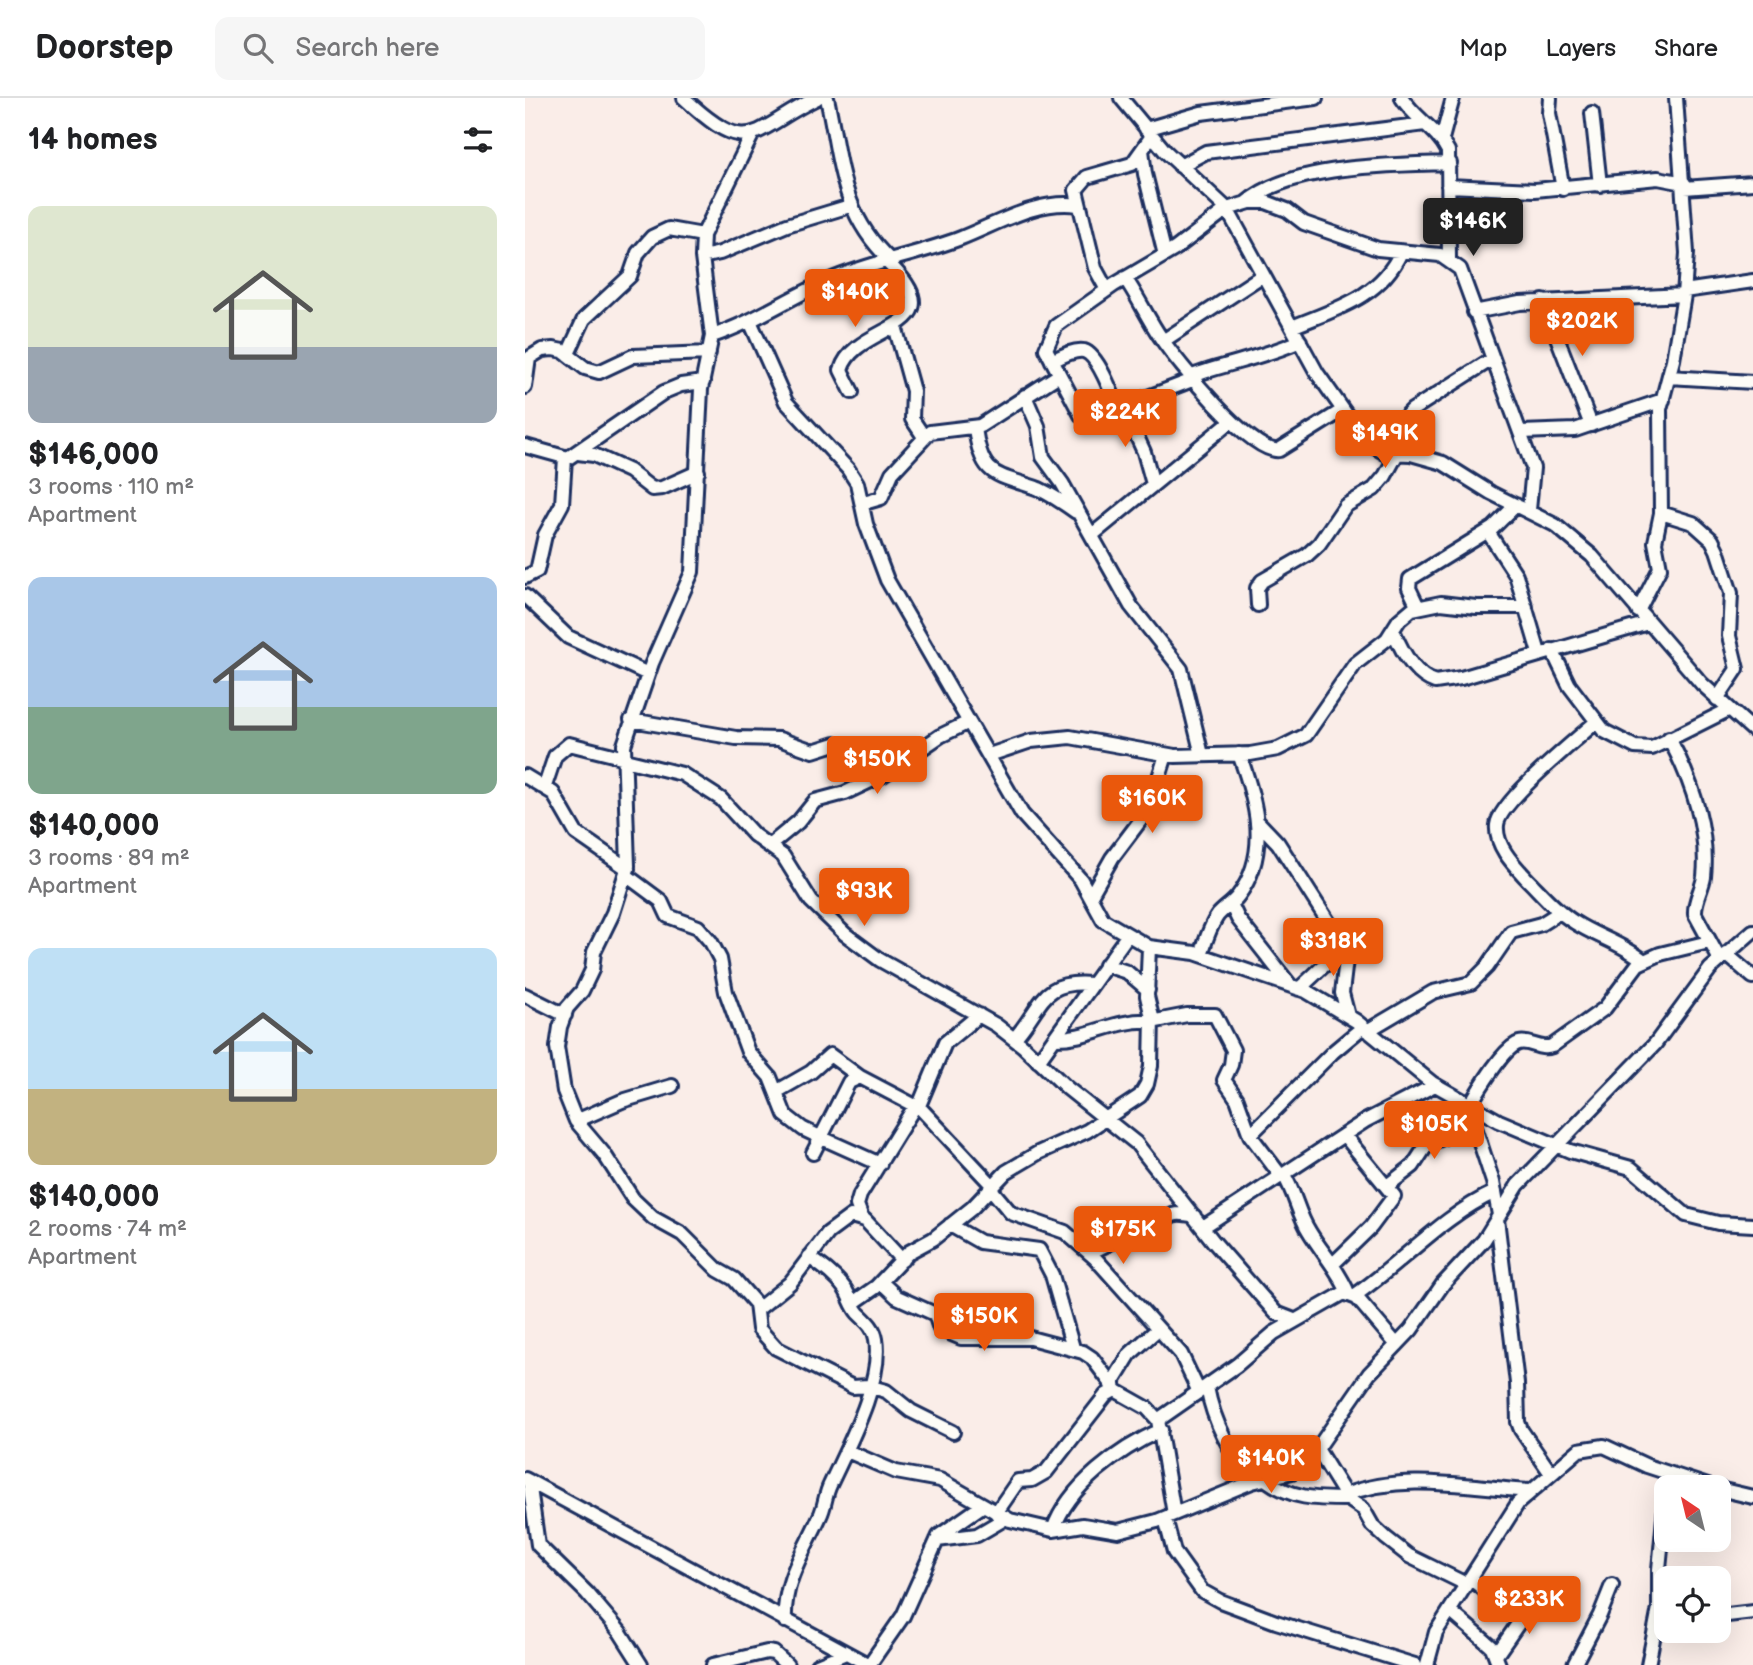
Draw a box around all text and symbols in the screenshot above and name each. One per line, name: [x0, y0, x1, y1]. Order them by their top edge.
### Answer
search box: [215, 17, 705, 80]
text: Doorstep: [35, 28, 173, 68]
icon: search: [239, 29, 277, 67]
text: Search here: [295, 33, 439, 64]
text: Map: [1459, 34, 1507, 63]
text: Layers: [1545, 34, 1616, 63]
text: Share: [1654, 34, 1718, 63]
icon: filters: [459, 121, 497, 159]
text: 14 homes: [28, 122, 157, 158]
pin: $146K: [1424, 198, 1522, 258]
text: $146K: [1439, 207, 1507, 235]
icon: home: [200, 252, 326, 378]
pin: $140K: [806, 270, 904, 329]
text: $140K: [821, 278, 889, 306]
pin: $202K: [1533, 299, 1631, 358]
text: $202K: [1546, 307, 1618, 335]
pin: $224K: [1076, 390, 1174, 449]
text: $224K: [1089, 398, 1161, 426]
pin: $149K: [1336, 410, 1434, 470]
text: $149K: [1351, 419, 1419, 447]
text: $146,000: [28, 437, 159, 473]
text: 3 rooms · 110 m²: [28, 473, 194, 501]
text: Apartment: [28, 501, 137, 529]
icon: home: [200, 623, 326, 749]
pin: $150K: [828, 736, 926, 796]
text: $150K: [843, 745, 911, 773]
pin: $160K: [1103, 776, 1201, 835]
text: $160K: [1118, 784, 1186, 812]
text: $140,000: [28, 808, 160, 844]
text: 3 rooms · 89 m²: [28, 844, 190, 872]
pin: $93K: [823, 868, 905, 928]
text: Apartment: [28, 872, 137, 900]
text: $93K: [835, 877, 893, 905]
pin: $318K: [1284, 918, 1382, 978]
text: $318K: [1299, 927, 1367, 955]
icon: home: [200, 994, 326, 1120]
pin: $105K: [1385, 1102, 1483, 1161]
text: $105K: [1400, 1110, 1468, 1138]
text: $140,000: [28, 1179, 160, 1215]
pin: $175K: [1074, 1206, 1172, 1266]
text: 2 rooms · 74 m²: [28, 1215, 187, 1243]
text: $175K: [1090, 1215, 1156, 1243]
text: Apartment: [28, 1243, 137, 1271]
pin: $150K: [935, 1294, 1033, 1353]
text: $150K: [950, 1302, 1018, 1330]
pin: $140K: [1222, 1436, 1320, 1495]
text: $140K: [1237, 1444, 1305, 1472]
north arrow: [1654, 1475, 1731, 1552]
map controls: [1654, 1475, 1731, 1643]
button: locate: [1654, 1566, 1731, 1643]
pin: $233K: [1480, 1576, 1578, 1636]
text: $233K: [1494, 1585, 1564, 1613]

